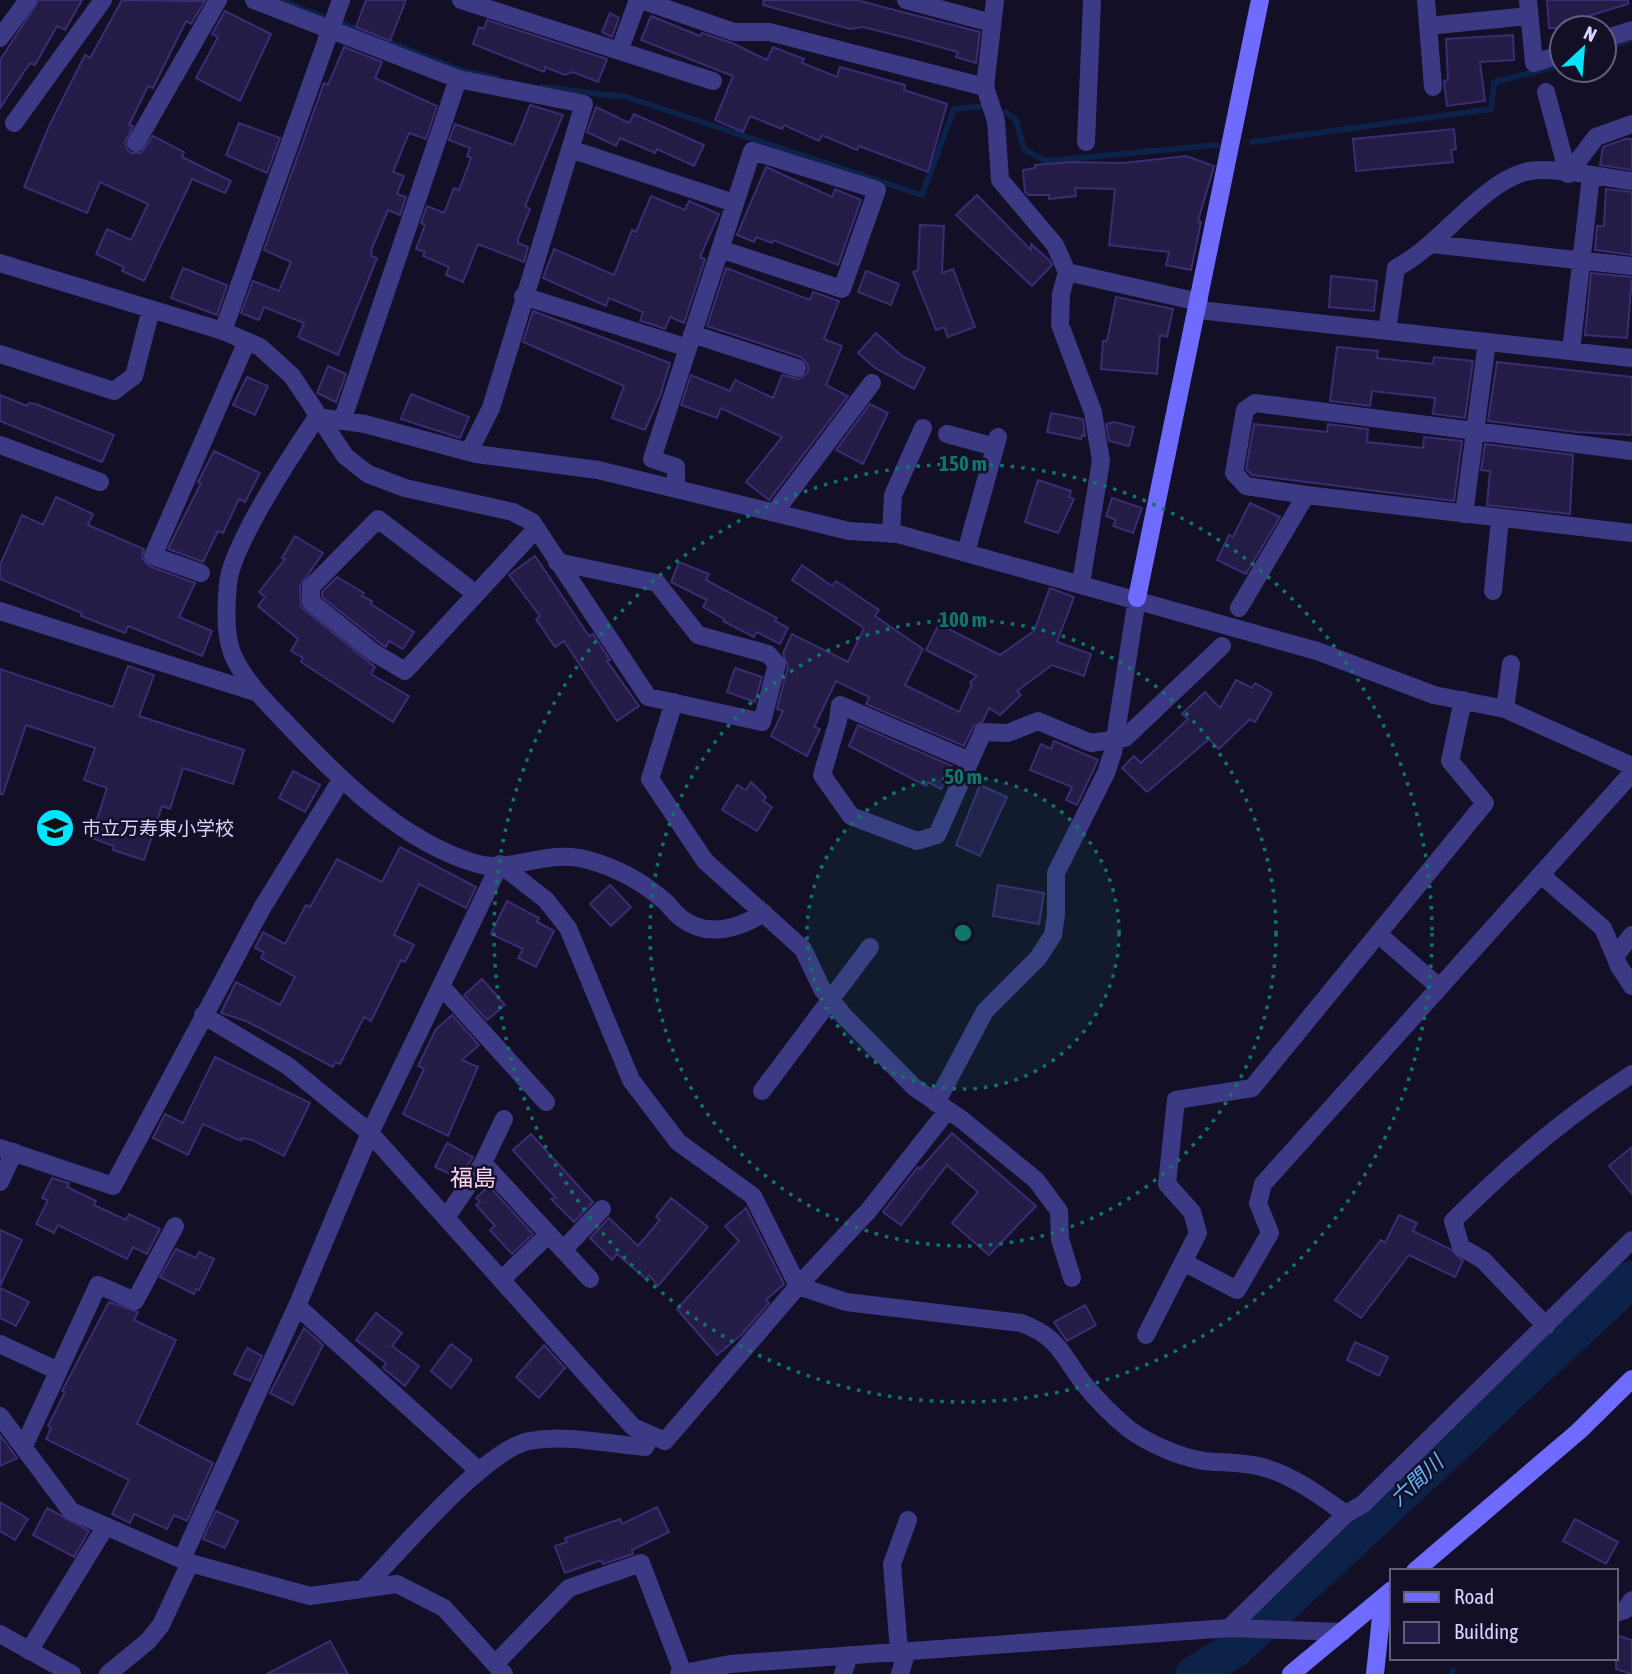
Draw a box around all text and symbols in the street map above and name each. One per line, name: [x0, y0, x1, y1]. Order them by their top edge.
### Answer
north arrow: [1548, 14, 1618, 84]
text: N: [1581, 21, 1600, 46]
text: 150 m: [939, 451, 987, 475]
text: 100 m: [939, 607, 987, 631]
text: 50 m: [944, 764, 982, 788]
school or university icon: 市立万寿東小学校: [34, 807, 76, 849]
place label: 市立万寿東小学校: [82, 817, 234, 839]
centre of rings: [951, 921, 975, 945]
district label: 福島: [450, 1165, 496, 1191]
water label: 六間川: [1385, 1448, 1449, 1510]
legend: [1390, 1569, 1618, 1660]
text: Road: [1454, 1584, 1494, 1608]
text: Building: [1454, 1619, 1518, 1643]

